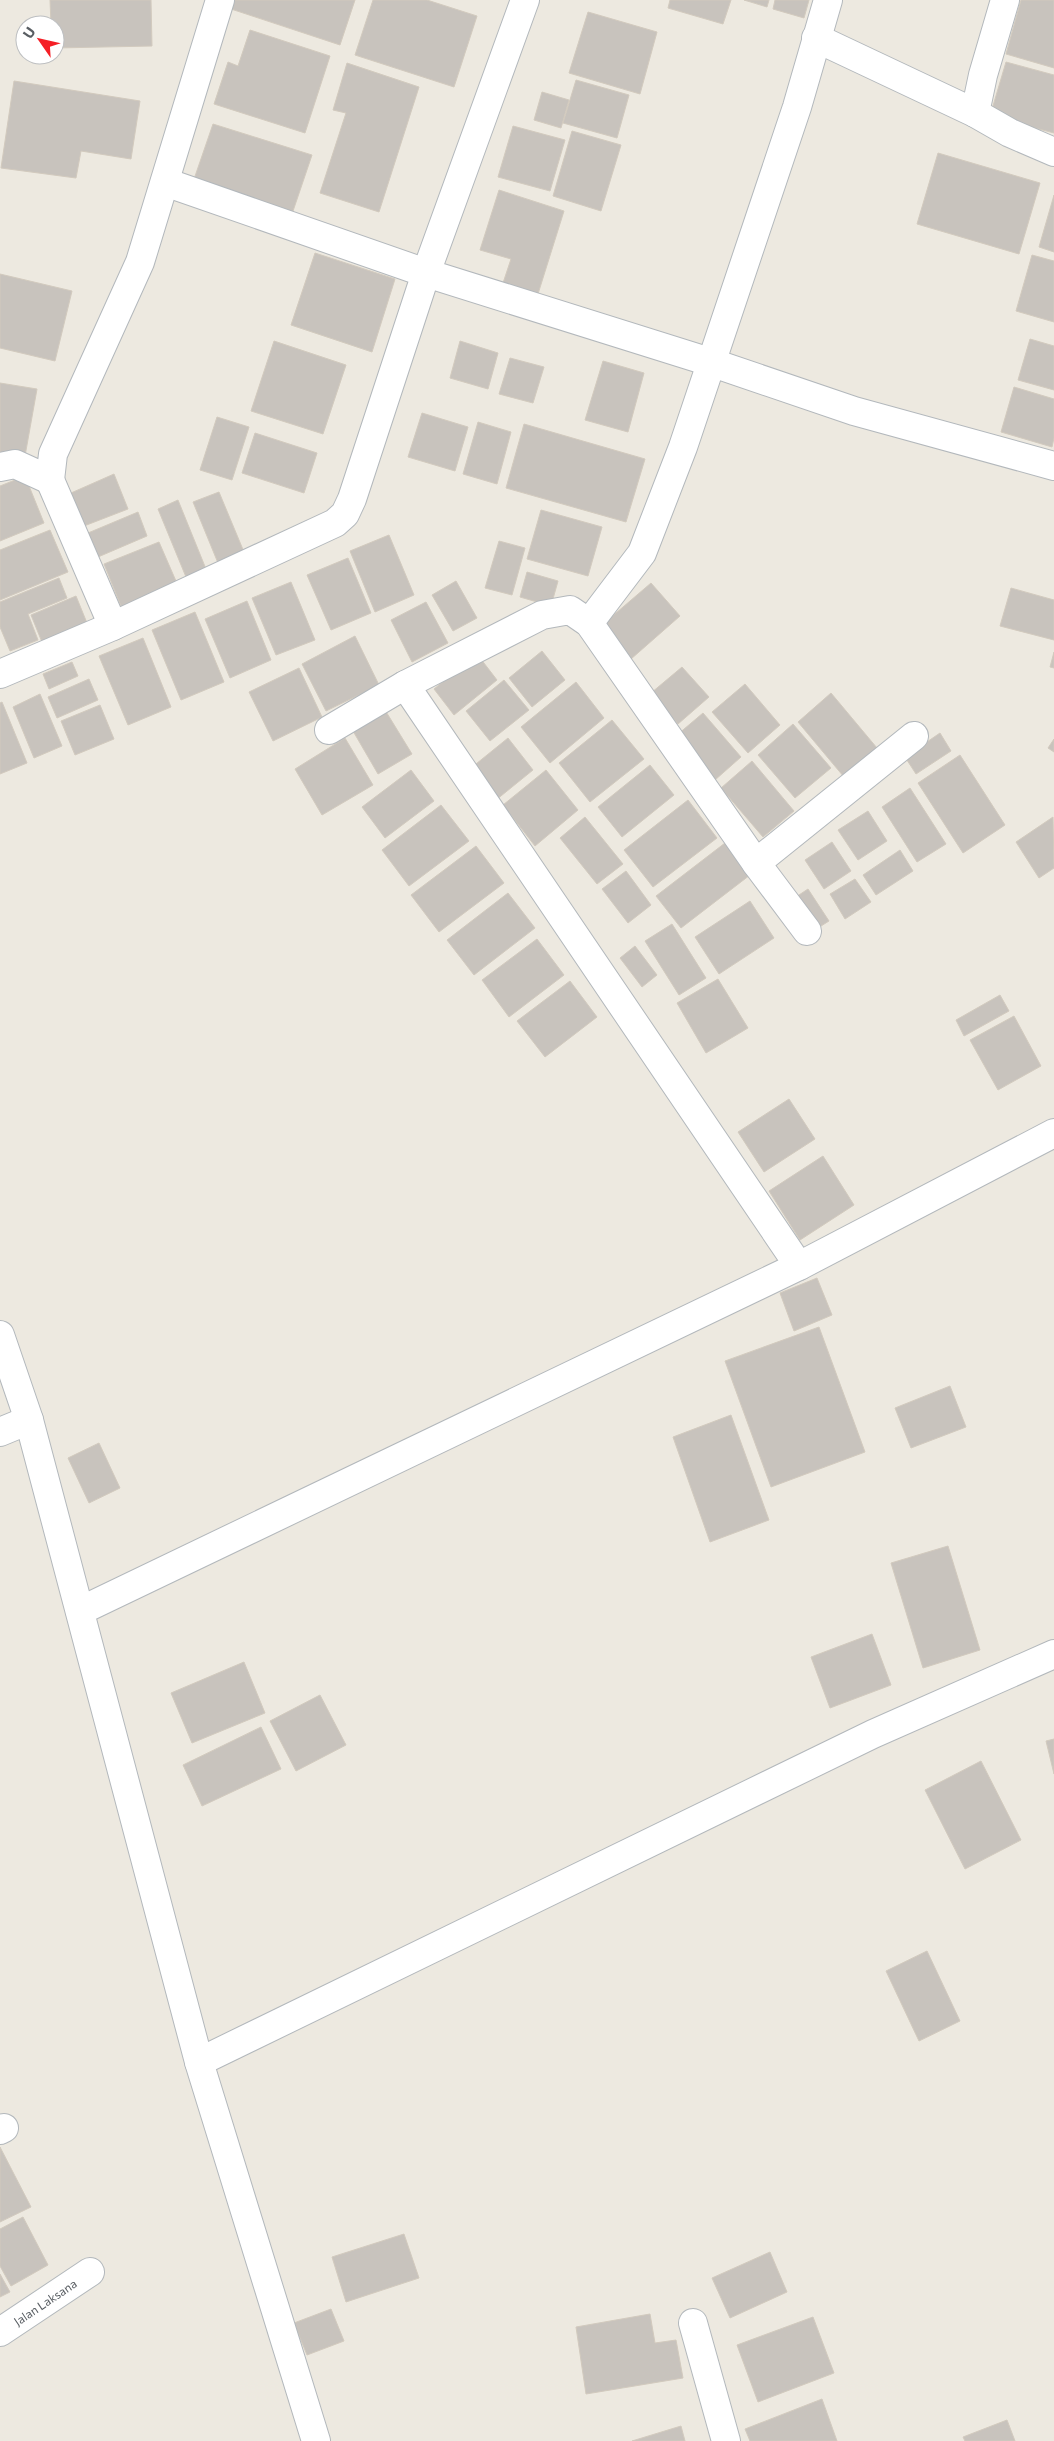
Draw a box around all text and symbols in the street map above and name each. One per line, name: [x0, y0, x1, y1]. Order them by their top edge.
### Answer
north arrow: [15, 15, 65, 65]
text: U: [19, 23, 39, 41]
street label: Jalan Laksana: [11, 2276, 80, 2329]

